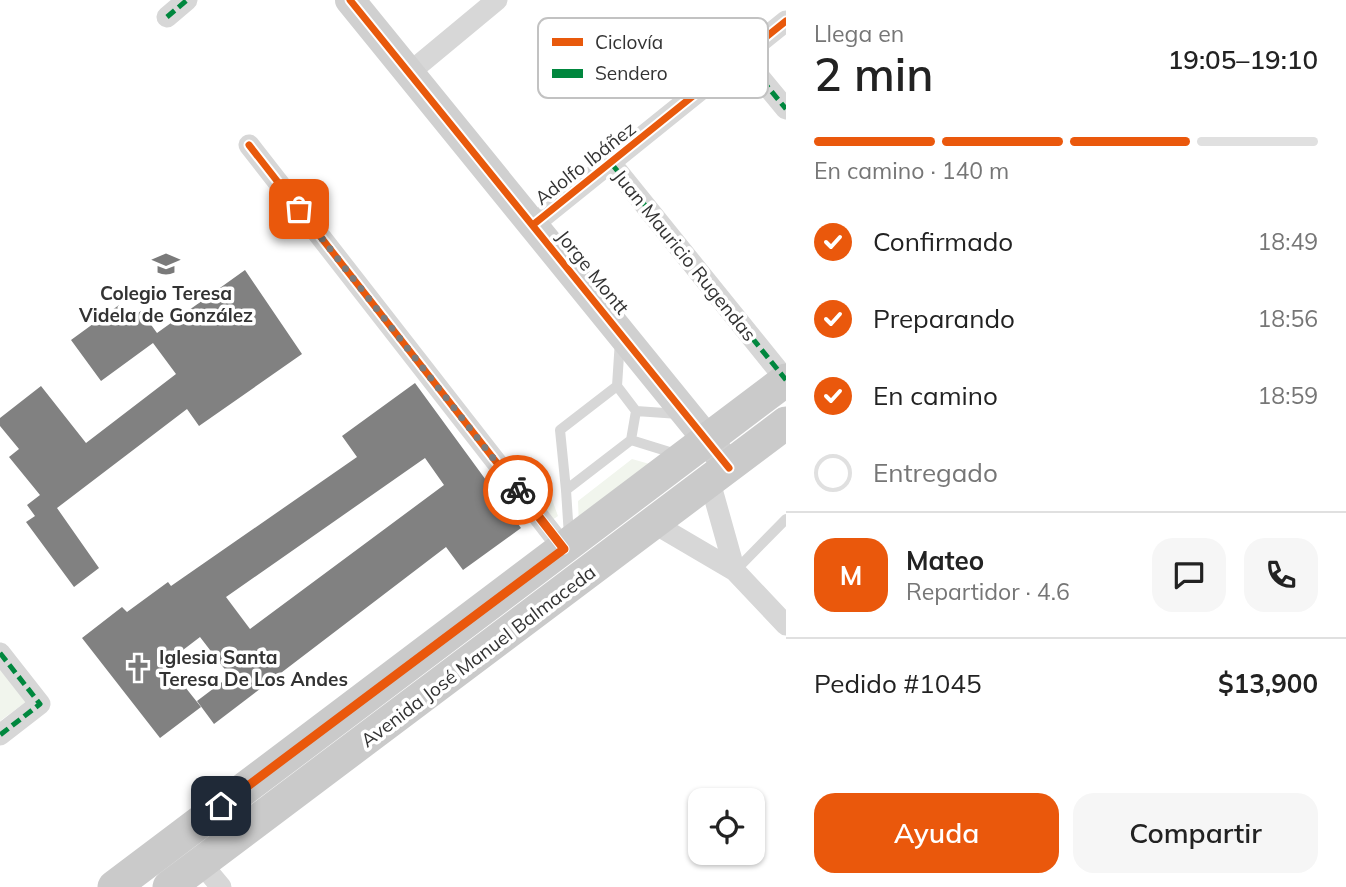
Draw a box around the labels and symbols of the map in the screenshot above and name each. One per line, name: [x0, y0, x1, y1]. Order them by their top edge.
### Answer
legend: [538, 18, 768, 98]
text: Ciclovía: [595, 30, 663, 54]
text: Sendero: [595, 61, 668, 85]
street label: Adolfo Ibáñez: [530, 116, 640, 210]
street label: Juan Mauricio Rugendas: [608, 164, 762, 346]
pin: [269, 179, 329, 239]
street label: Jorge Montt: [552, 225, 635, 319]
school or university icon: Colegio Teresa Videla de González: [151, 249, 181, 279]
place label: Colegio Teresa Videla de González: [78, 281, 253, 327]
courier: [483, 455, 553, 525]
street label: Avenida José Manuel Balmaceda: [356, 560, 600, 752]
place label: Iglesia Santa Teresa De Los Andes: [159, 645, 348, 691]
church icon: Iglesia Santa Teresa De Los Andes: [123, 653, 153, 683]
pin: [191, 776, 251, 836]

